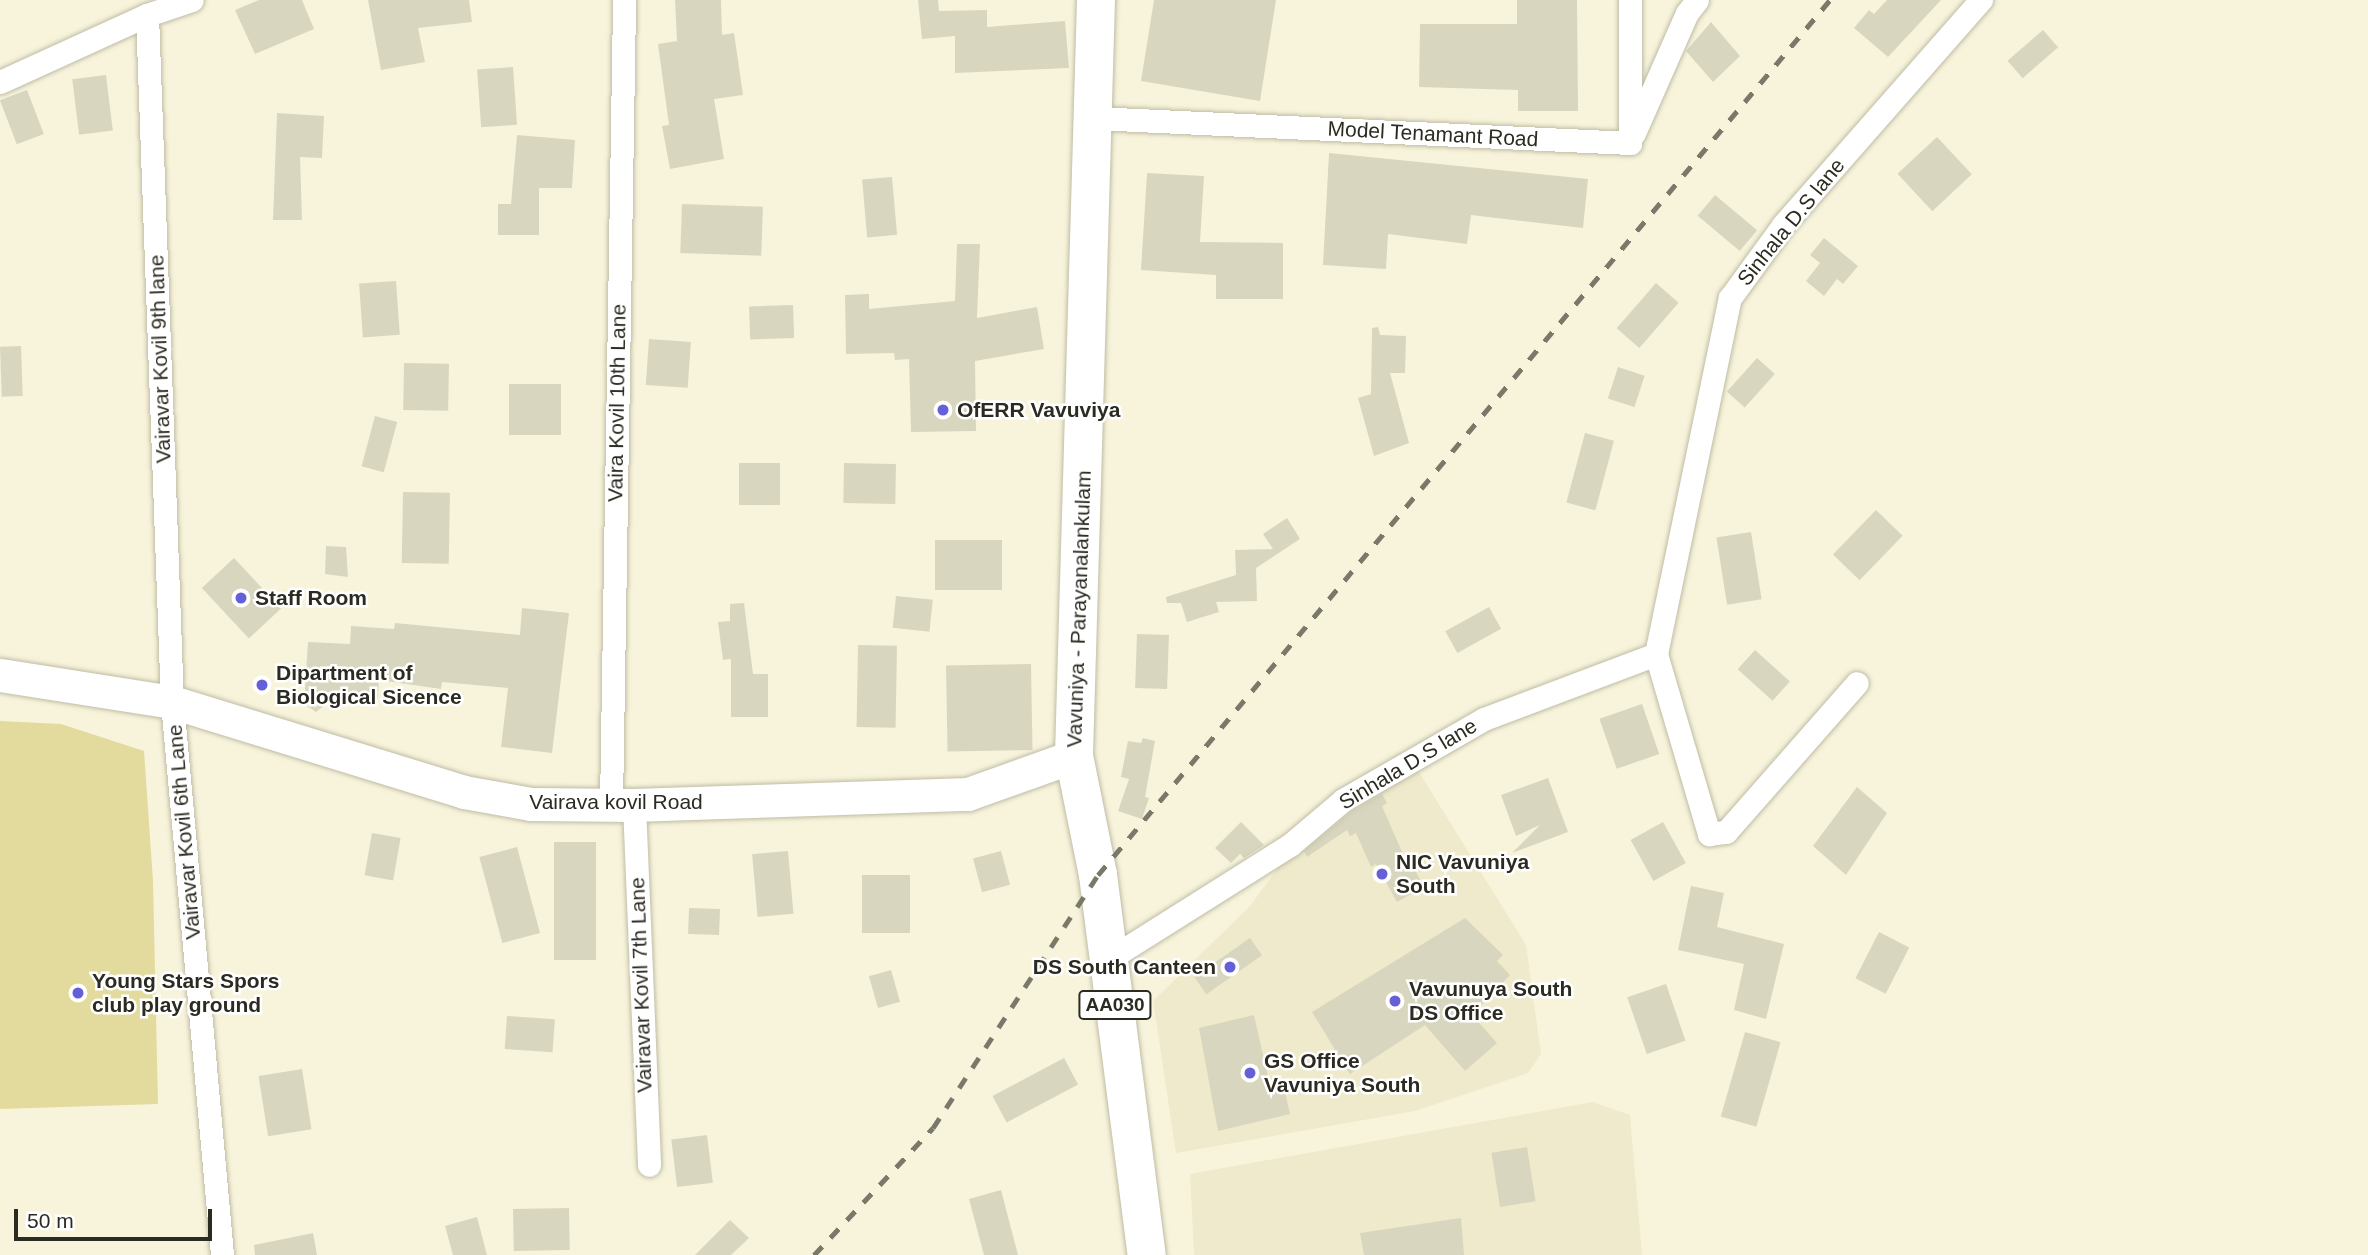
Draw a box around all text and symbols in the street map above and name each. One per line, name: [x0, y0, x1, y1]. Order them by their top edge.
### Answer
street label: Model Tenamant Road: [1327, 116, 1539, 152]
street label: Sinhala D.S lane: [1732, 153, 1850, 291]
street label: Vairavar Kovil 9th lane: [144, 254, 176, 464]
street label: Vaira Kovil 10th Lane: [603, 304, 631, 502]
place label: OfERR Vavuviya: [957, 397, 1120, 423]
marker: OfERR Vavuviya: [935, 402, 951, 418]
street label: Vavuniya - Parayanalankulam: [1062, 470, 1096, 748]
place label: Staff Room: [255, 585, 367, 611]
marker: Staff Room: [233, 590, 249, 606]
place label: Dipartment of Biological Sicence: [276, 660, 462, 710]
marker: Dipartment of Biological Sicence: [254, 677, 270, 693]
street label: Sinhala D.S lane: [1334, 713, 1482, 815]
street label: Vairavar Kovil 6th Lane: [162, 724, 206, 940]
street label: Vairava kovil Road: [529, 789, 703, 815]
place label: NIC Vavuniya South: [1396, 849, 1529, 899]
marker: NIC Vavuniya South: [1374, 866, 1390, 882]
street label: Vairavar Kovil 7th Lane: [625, 877, 657, 1093]
place label: DS South Canteen: [1033, 954, 1216, 980]
marker: DS South Canteen: [1222, 959, 1238, 975]
place label: Young Stars Spors club play ground: [92, 968, 279, 1018]
place label: Vavunuya South DS Office: [1409, 976, 1572, 1026]
marker: Young Stars Spors club play ground: [70, 985, 86, 1001]
road number: AA030: [1078, 990, 1152, 1021]
marker: Vavunuya South DS Office: [1387, 993, 1403, 1009]
place label: GS Office Vavuniya South: [1264, 1048, 1420, 1098]
marker: GS Office Vavuniya South: [1242, 1065, 1258, 1081]
scale bar: [18, 1196, 215, 1240]
text: 50 m: [27, 1209, 74, 1232]

